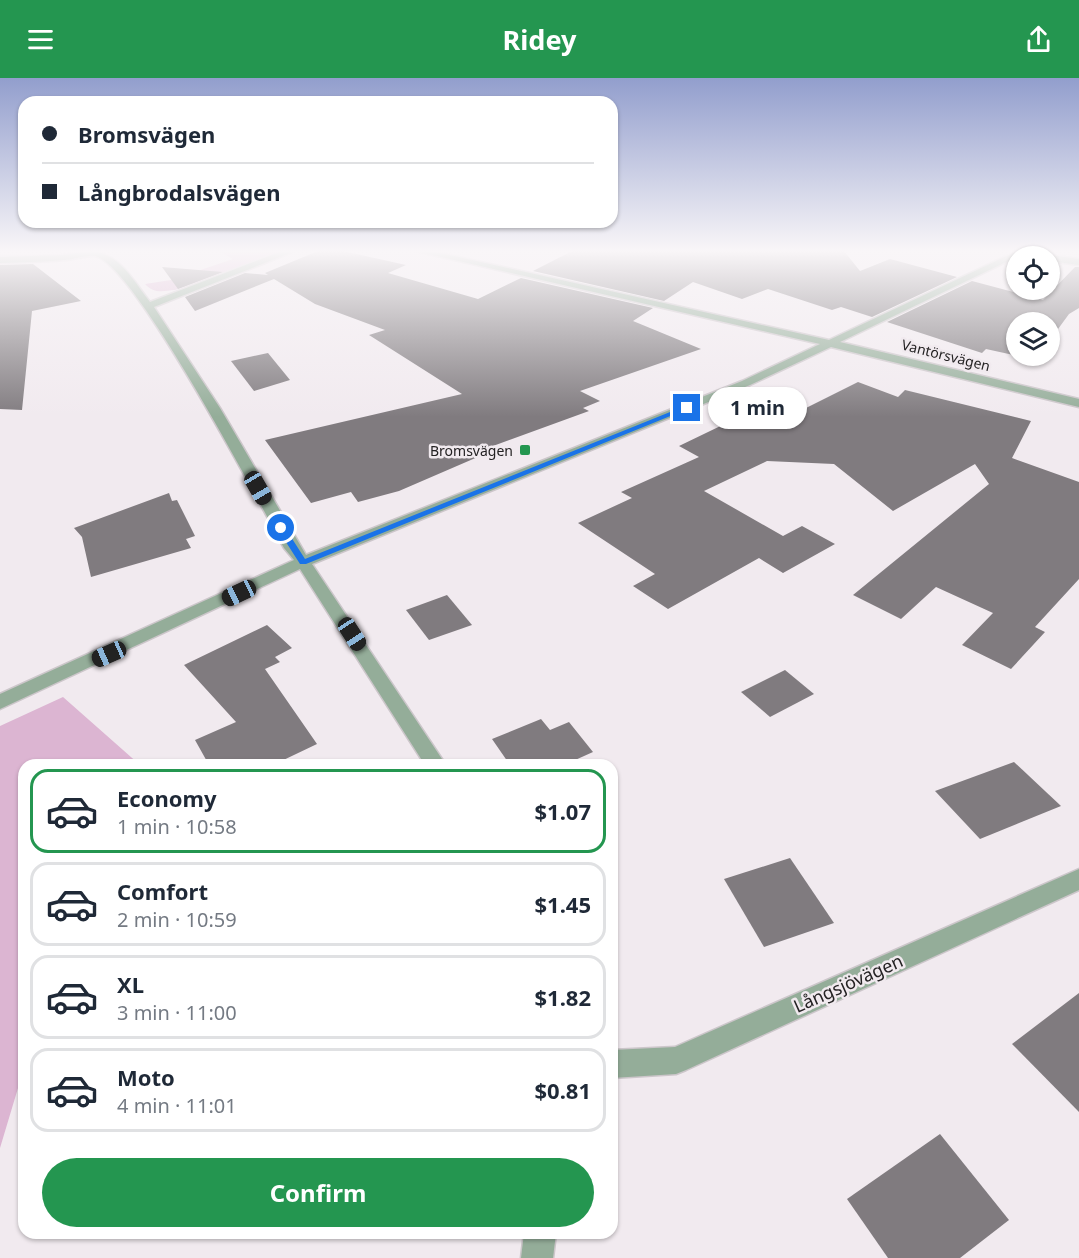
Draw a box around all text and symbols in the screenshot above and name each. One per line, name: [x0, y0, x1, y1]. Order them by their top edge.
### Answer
text: Ridey: [503, 21, 576, 58]
icon: menu: [24, 23, 57, 56]
icon: share: [1022, 23, 1055, 56]
text: Bromsvägen: [78, 119, 215, 149]
text: Långbrodalsvägen: [78, 177, 281, 207]
map controls: [1006, 246, 1060, 366]
button: locate: [1006, 246, 1060, 300]
button: layers: [1006, 312, 1060, 366]
street label: Vantörsvägen: [900, 335, 992, 375]
callout: 1 min: [708, 387, 807, 429]
route end: [673, 394, 700, 421]
text: 1 min: [730, 394, 785, 421]
place label: Bromsvägen: [430, 441, 513, 460]
marker: Bromsvägen: [518, 443, 532, 457]
car: [241, 468, 275, 508]
route start: [267, 514, 294, 541]
car: [219, 577, 259, 609]
car: [335, 614, 369, 654]
car: [89, 638, 129, 670]
text: Economy: [117, 783, 216, 813]
icon: car: [45, 784, 99, 838]
text: $1.07: [534, 796, 591, 826]
text: 1 min · 10:58: [117, 813, 237, 840]
text: Comfort: [117, 876, 208, 906]
icon: car: [45, 877, 99, 931]
text: $1.45: [534, 889, 591, 919]
text: 2 min · 10:59: [117, 906, 237, 933]
street label: Långsjövägen: [790, 948, 906, 1018]
text: XL: [117, 969, 144, 999]
icon: car: [45, 970, 99, 1024]
text: $1.82: [534, 982, 591, 1012]
text: 3 min · 11:00: [117, 999, 237, 1026]
text: Moto: [117, 1062, 175, 1092]
icon: car: [45, 1063, 99, 1117]
text: $0.81: [534, 1075, 591, 1105]
text: 4 min · 11:01: [117, 1092, 237, 1119]
button: Confirm: [42, 1158, 594, 1227]

